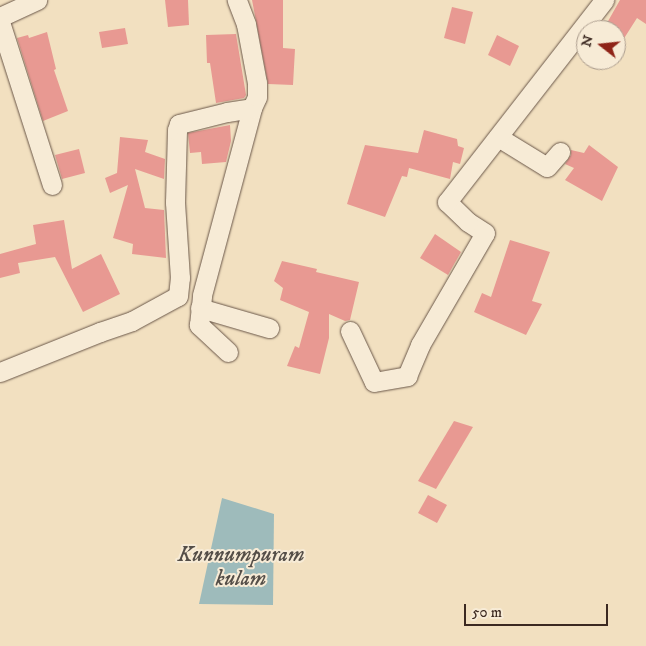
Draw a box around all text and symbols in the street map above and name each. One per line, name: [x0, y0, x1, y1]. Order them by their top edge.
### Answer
north arrow: [576, 20, 626, 70]
text: N: [577, 33, 598, 49]
water label: Kunnumpuram kulam: [178, 542, 304, 592]
scale bar: [466, 594, 610, 626]
text: 50 m: [472, 603, 502, 622]

